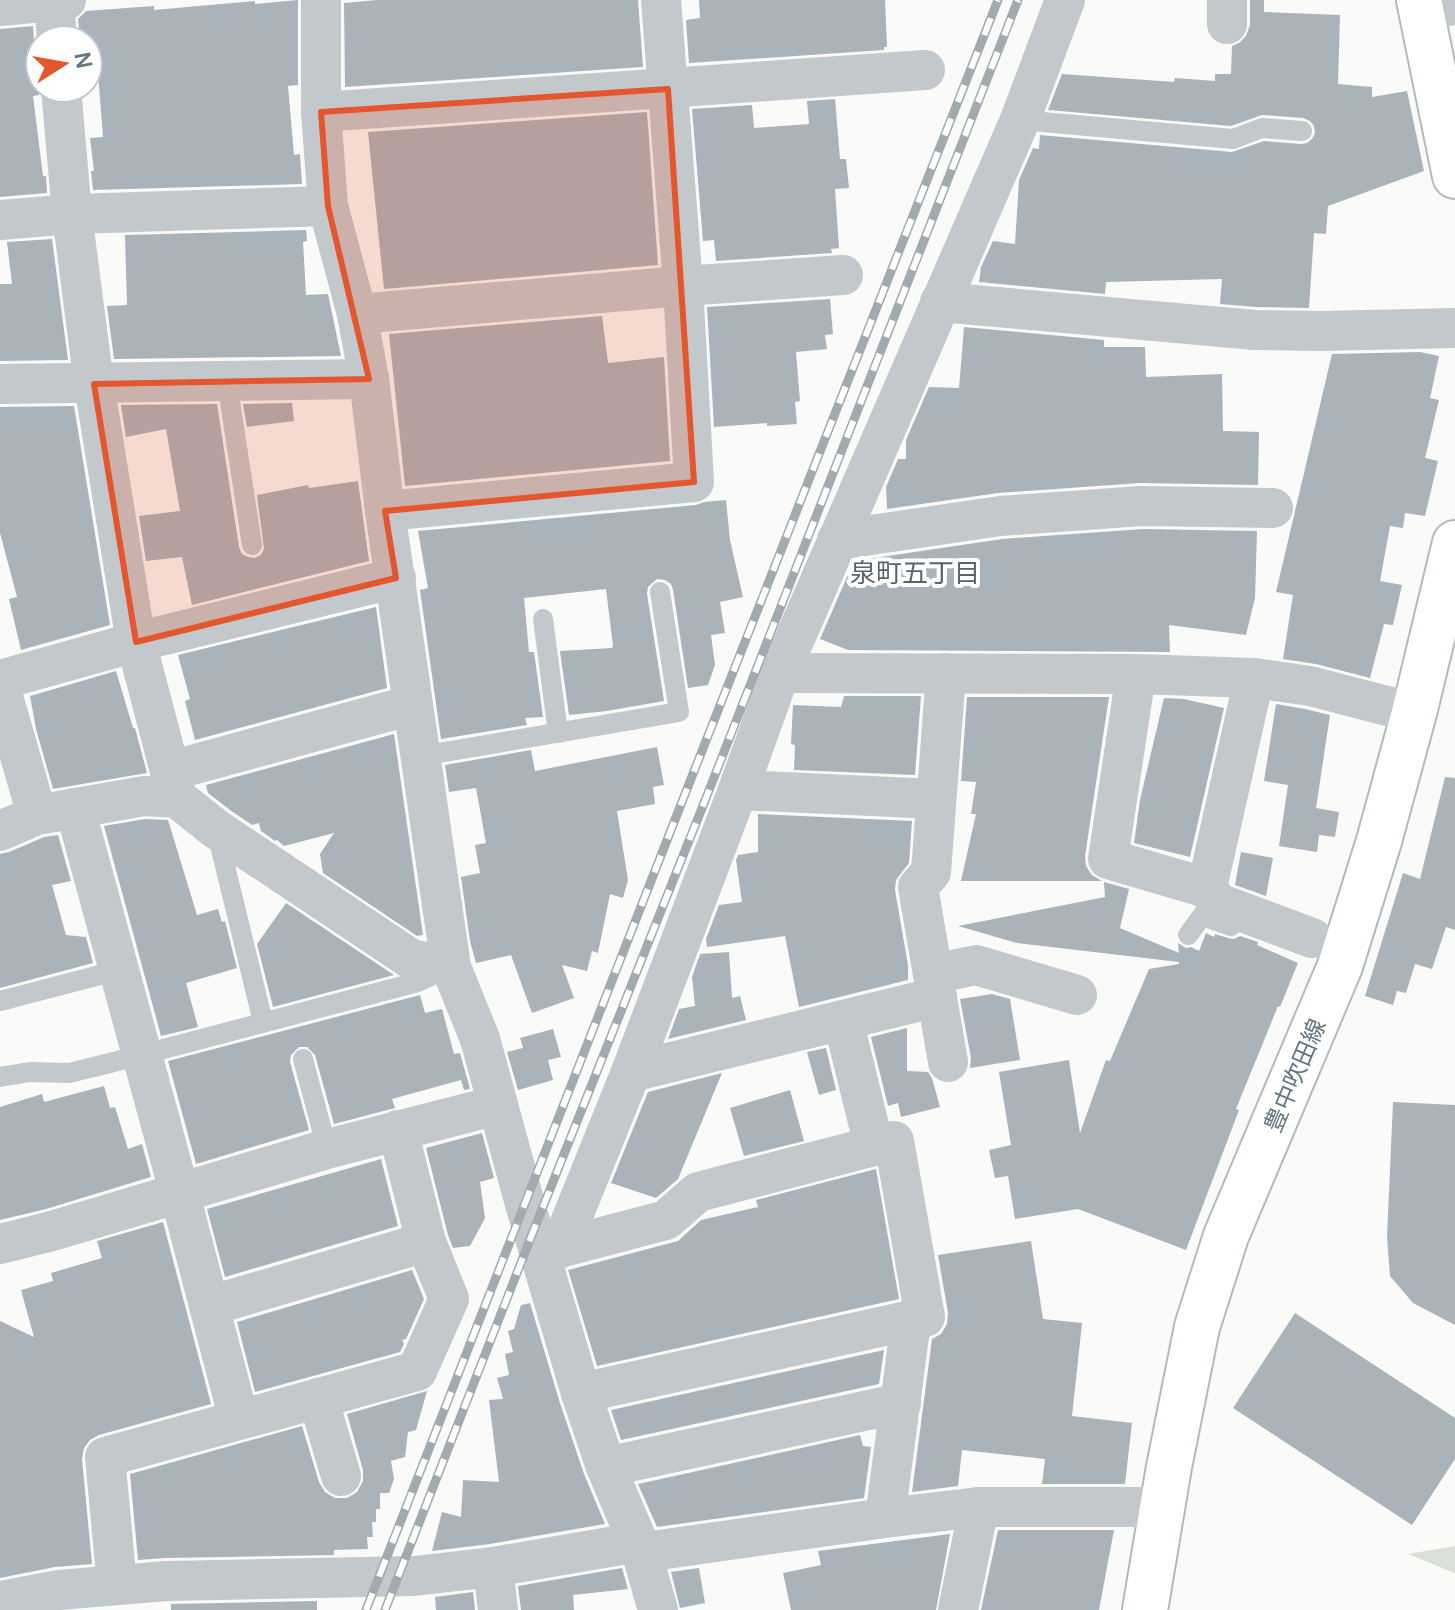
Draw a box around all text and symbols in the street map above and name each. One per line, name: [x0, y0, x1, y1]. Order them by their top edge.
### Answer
north arrow: [24, 24, 104, 104]
text: N: [67, 50, 100, 71]
district label: 泉町五丁目: [850, 554, 980, 590]
street label: 豊中吹田線: [1255, 1013, 1333, 1137]

